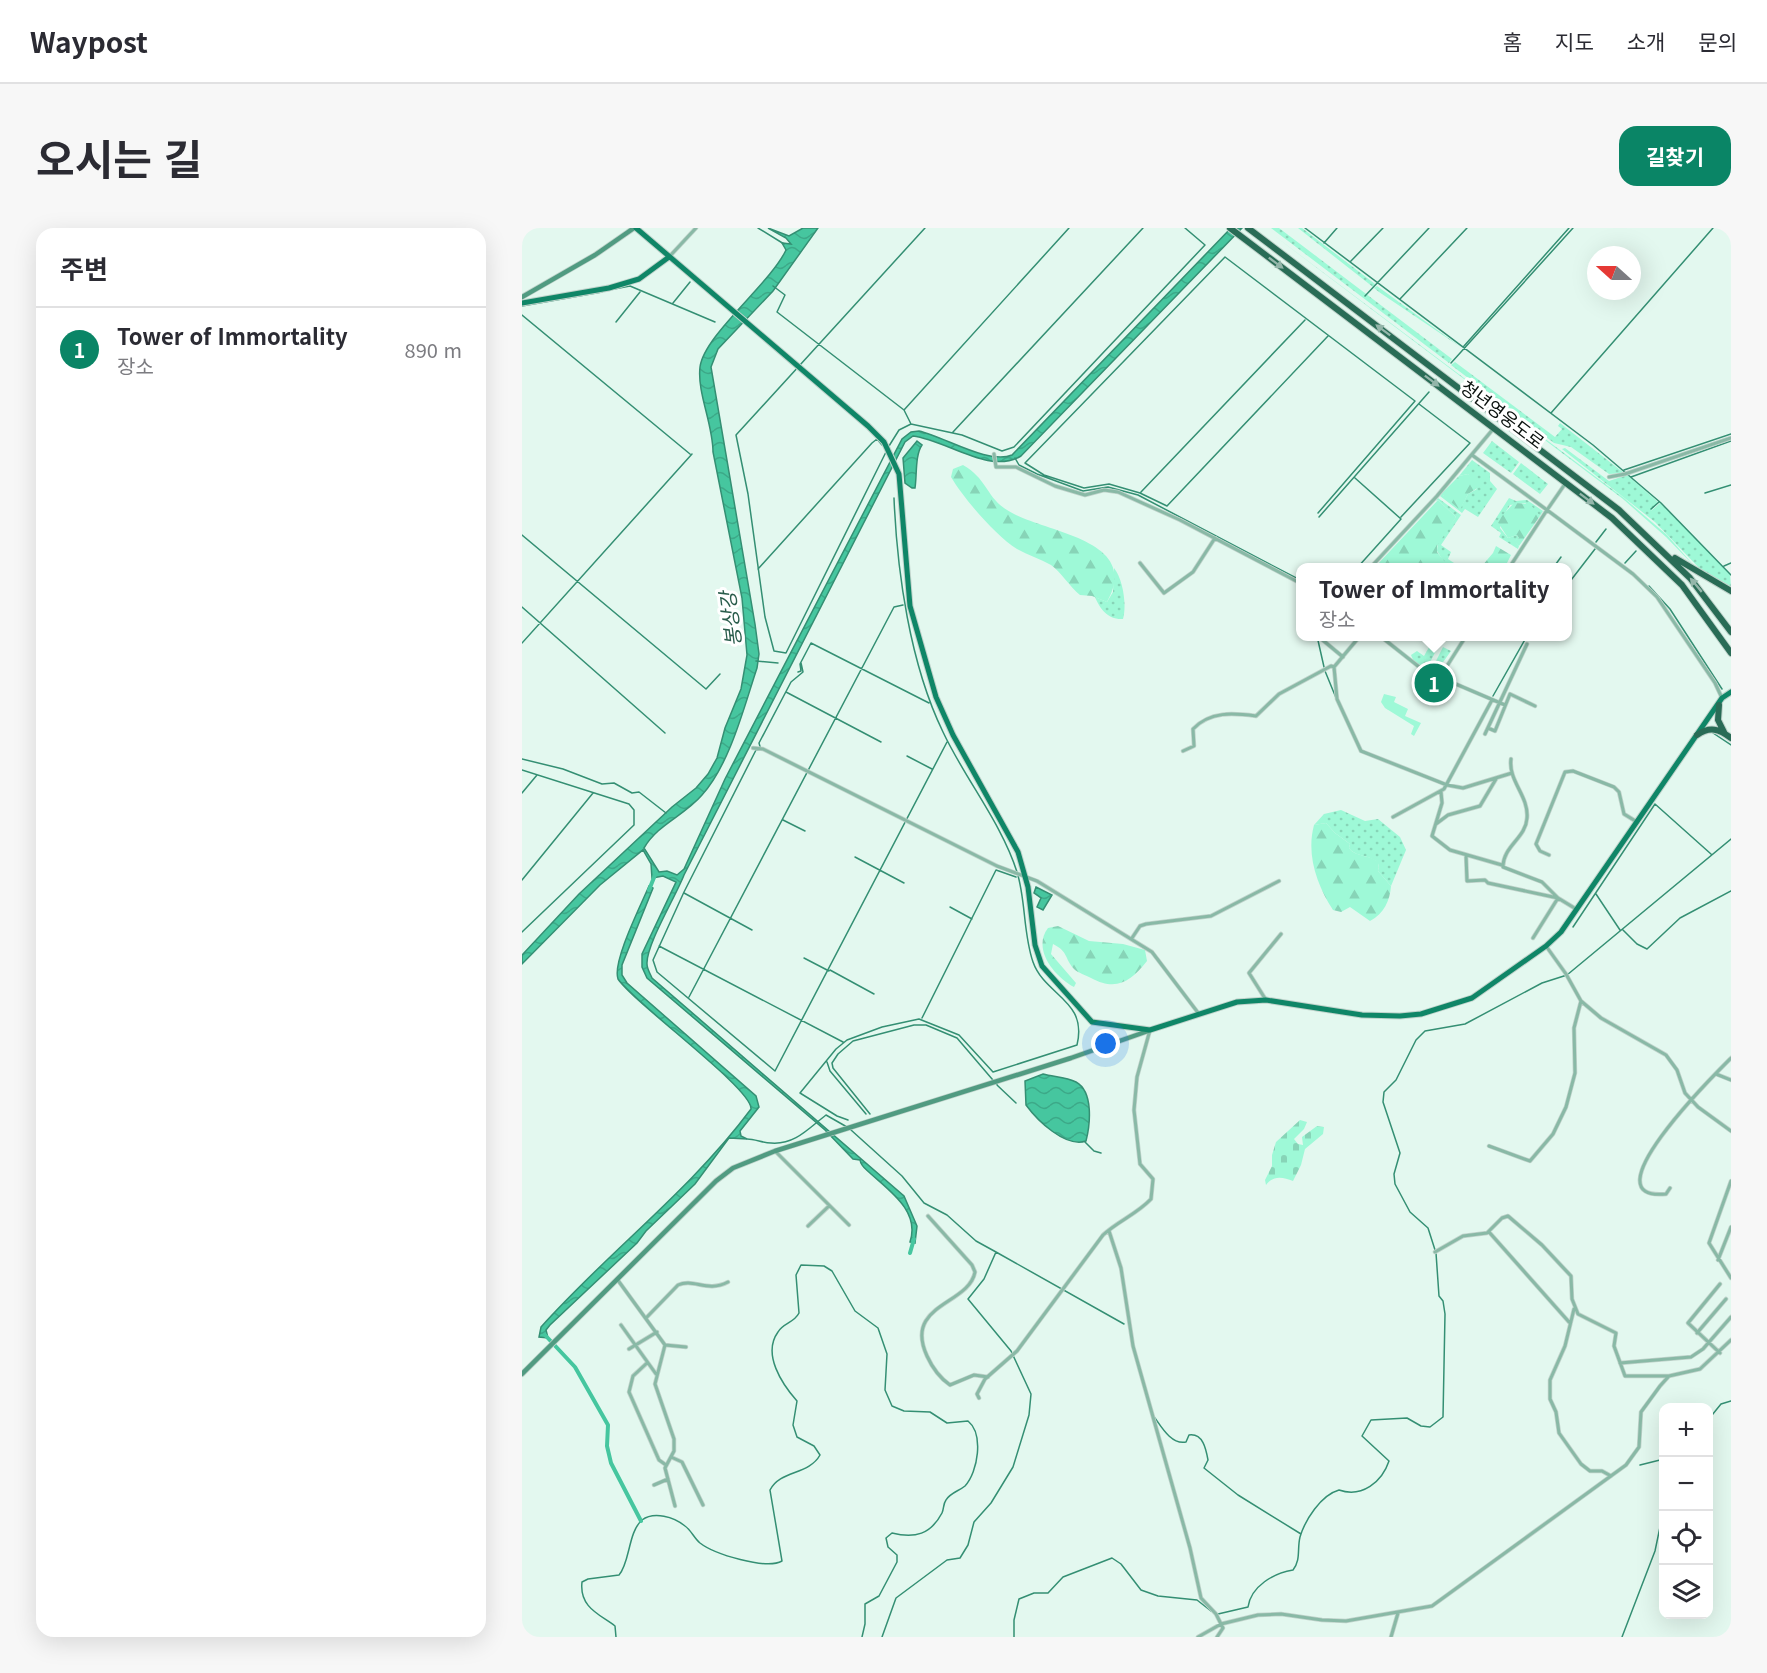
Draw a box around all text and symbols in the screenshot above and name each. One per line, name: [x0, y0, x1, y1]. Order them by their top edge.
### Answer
text: Waypost: [30, 21, 148, 61]
text: 홈: [1503, 26, 1522, 56]
text: 지도: [1555, 26, 1594, 56]
text: 소개: [1627, 26, 1665, 56]
text: 문의: [1698, 26, 1737, 56]
text: 오시는 길: [36, 126, 202, 187]
button: 길찾기: [1619, 126, 1731, 186]
north arrow: [1587, 246, 1641, 300]
text: 주변: [60, 249, 108, 286]
one-way arrow: [1269, 257, 1284, 269]
text: Tower of Immortality: [117, 319, 348, 351]
one-way arrow: [1375, 324, 1391, 336]
text: 1: [74, 335, 85, 364]
text: 890 m: [405, 335, 462, 364]
text: 장소: [117, 351, 154, 380]
street label: 청년영웅도로: [1456, 373, 1551, 454]
one-way arrow: [1423, 375, 1439, 387]
one-way arrow: [1580, 492, 1595, 504]
popup: [1296, 563, 1572, 641]
text: Tower of Immortality: [1319, 572, 1549, 604]
one-way arrow: [1690, 578, 1703, 593]
water label: 봉상강: [711, 587, 747, 648]
text: 장소: [1319, 604, 1356, 633]
pin: 1: [1414, 660, 1454, 706]
your location: [1091, 1029, 1120, 1058]
map controls: [1659, 1403, 1713, 1619]
button: +: [1659, 1403, 1713, 1457]
button: −: [1659, 1457, 1713, 1511]
button: locate: [1659, 1511, 1713, 1565]
button: layers: [1659, 1565, 1713, 1619]

